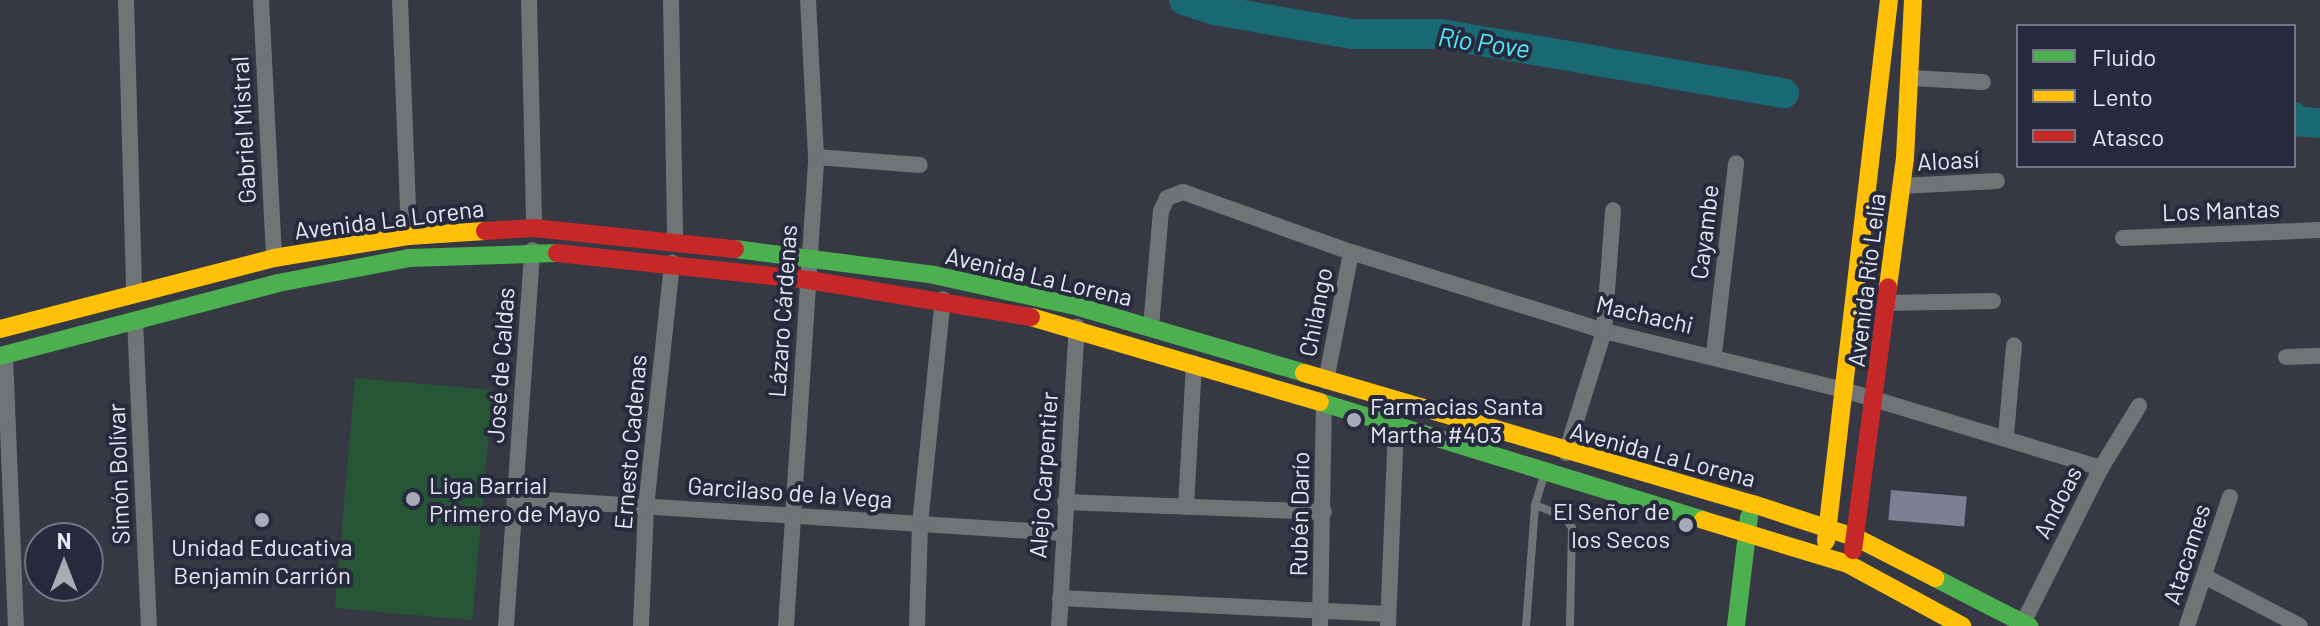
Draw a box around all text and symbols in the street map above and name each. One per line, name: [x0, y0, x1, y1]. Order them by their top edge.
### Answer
water label: Río Pove: [1436, 20, 1532, 64]
legend: [2016, 24, 2296, 168]
text: Fluido: [2092, 42, 2156, 71]
street label: Gabriel Mistral: [225, 55, 261, 205]
text: Lento: [2092, 82, 2153, 111]
text: Atasco: [2092, 122, 2164, 151]
street label: Aloasí: [1916, 144, 1980, 176]
street label: Cayambe: [1684, 183, 1724, 281]
street label: Avenida Río Lelia: [1841, 191, 1891, 369]
street label: Avenida La Lorena: [292, 193, 486, 245]
street label: Los Mantas: [2162, 194, 2280, 226]
street label: Lázaro Cárdenas: [762, 224, 802, 398]
street label: Avenida La Lorena: [943, 240, 1135, 312]
street label: Chilango: [1292, 265, 1338, 359]
street label: José de Caldas: [480, 286, 520, 444]
street label: Machachi: [1594, 289, 1696, 339]
street label: Ernesto Cadenas: [608, 353, 652, 531]
street label: Alejo Carpentier: [1023, 391, 1063, 559]
place label: Farmacias Santa Martha #403: [1370, 392, 1543, 448]
street label: Simón Bolívar: [101, 403, 135, 545]
marker: Farmacias Santa Martha #403: [1345, 411, 1363, 429]
street label: Avenida La Lorena: [1567, 415, 1759, 493]
street label: Rubén Darío: [1284, 451, 1314, 577]
street label: Andoas: [2027, 461, 2087, 543]
street label: Garcilaso de la Vega: [687, 470, 893, 514]
place label: Liga Barrial Primero de Mayo: [429, 471, 601, 527]
marker: Liga Barrial Primero de Mayo: [404, 490, 422, 508]
place label: El Señor de los Secos: [1553, 497, 1670, 553]
street label: Atacames: [2156, 500, 2216, 608]
marker: Unidad Educativa Benjamín Carrión: [253, 511, 271, 529]
marker: El Señor de los Secos: [1677, 516, 1695, 534]
north arrow: [24, 522, 104, 602]
text: N: [57, 527, 71, 553]
place label: Unidad Educativa Benjamín Carrión: [171, 533, 353, 589]

